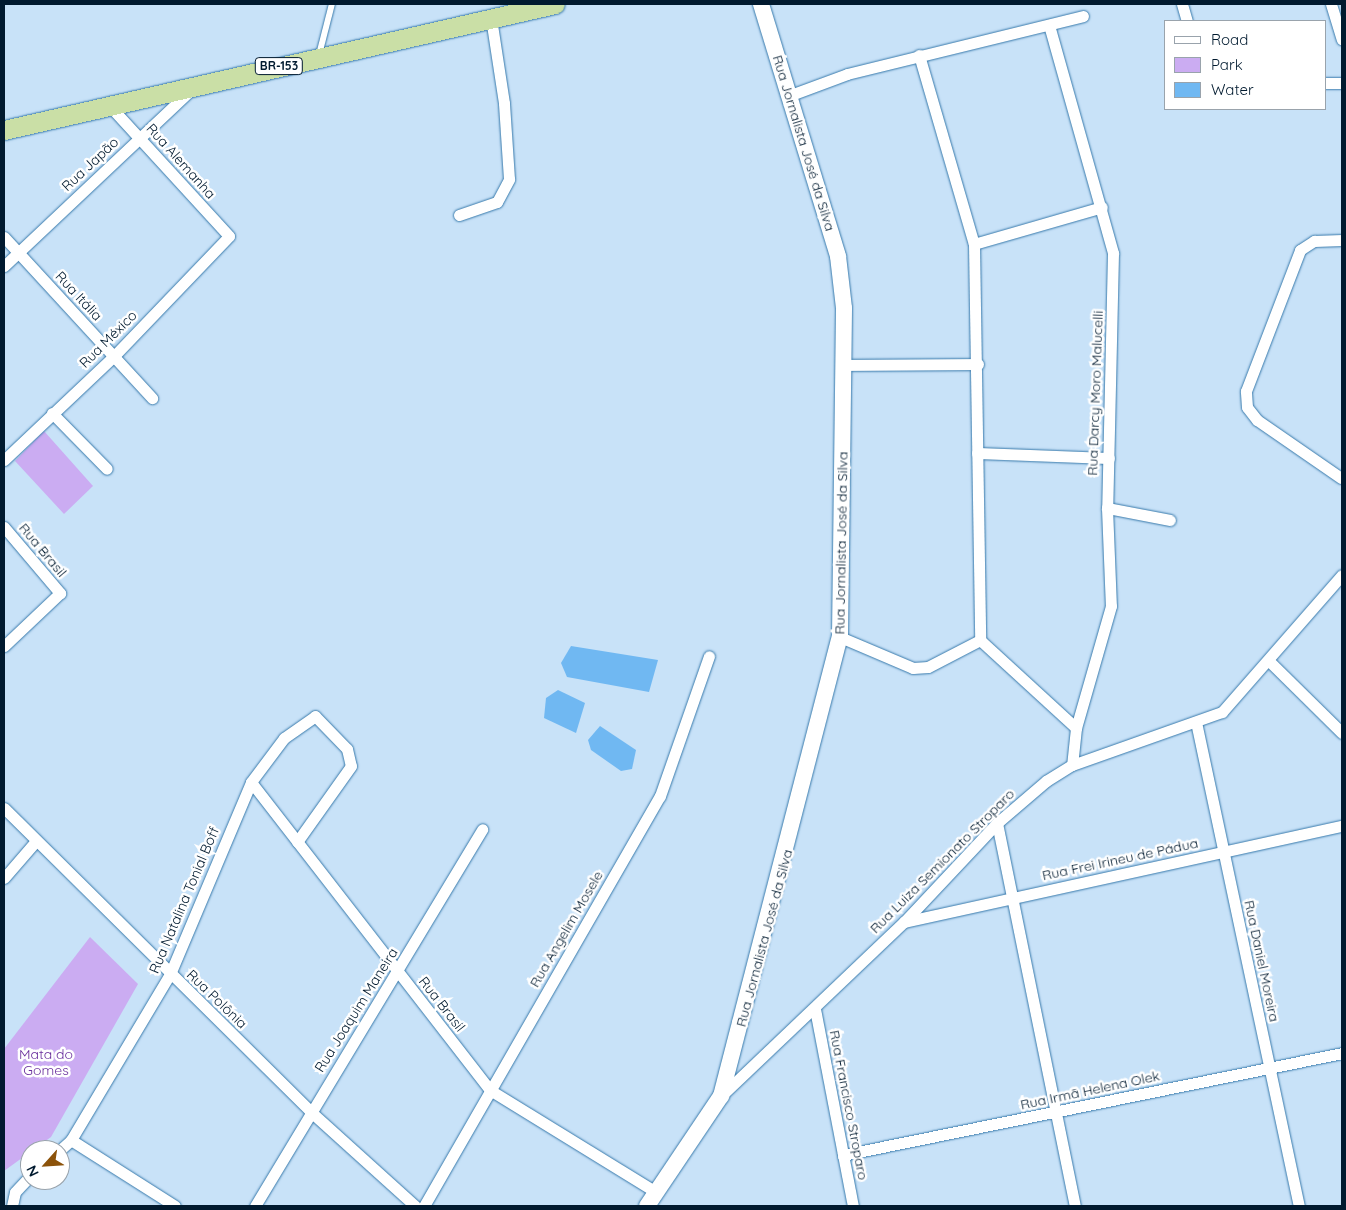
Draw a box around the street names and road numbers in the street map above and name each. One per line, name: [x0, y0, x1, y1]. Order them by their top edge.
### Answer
street label: Rua Jornalista José da Silva: [769, 53, 839, 233]
road number: BR-153: [254, 56, 304, 76]
street label: Rua Alemanha: [143, 120, 219, 202]
street label: Rua Japão: [58, 133, 122, 195]
street label: Rua Itália: [52, 268, 106, 324]
street label: Rua México: [76, 307, 140, 371]
street label: Rua Darcy Moro Malucelli: [1084, 310, 1106, 476]
street label: Rua Jornalista José da Silva: [831, 451, 851, 635]
street label: Rua Brasil: [16, 520, 70, 580]
street label: Rua Luiza Semionato Stroparo: [866, 785, 1018, 937]
street label: Rua Natalina Tonial Boff: [145, 824, 223, 976]
street label: Rua Frei Irineu de Pádua: [1041, 834, 1199, 884]
street label: Rua Jornalista José da Silva: [732, 847, 796, 1029]
street label: Rua Angelim Mosele: [526, 868, 606, 990]
street label: Rua Daniel Moreira: [1241, 899, 1283, 1023]
street label: Rua Joaquim Maneira: [311, 945, 401, 1075]
street label: Rua Polônia: [183, 966, 251, 1032]
street label: Rua Brasil: [415, 973, 469, 1035]
street label: Rua Francisco Stroparo: [826, 1029, 872, 1181]
street label: Rua Irmã Helena Olek: [1019, 1067, 1161, 1113]

